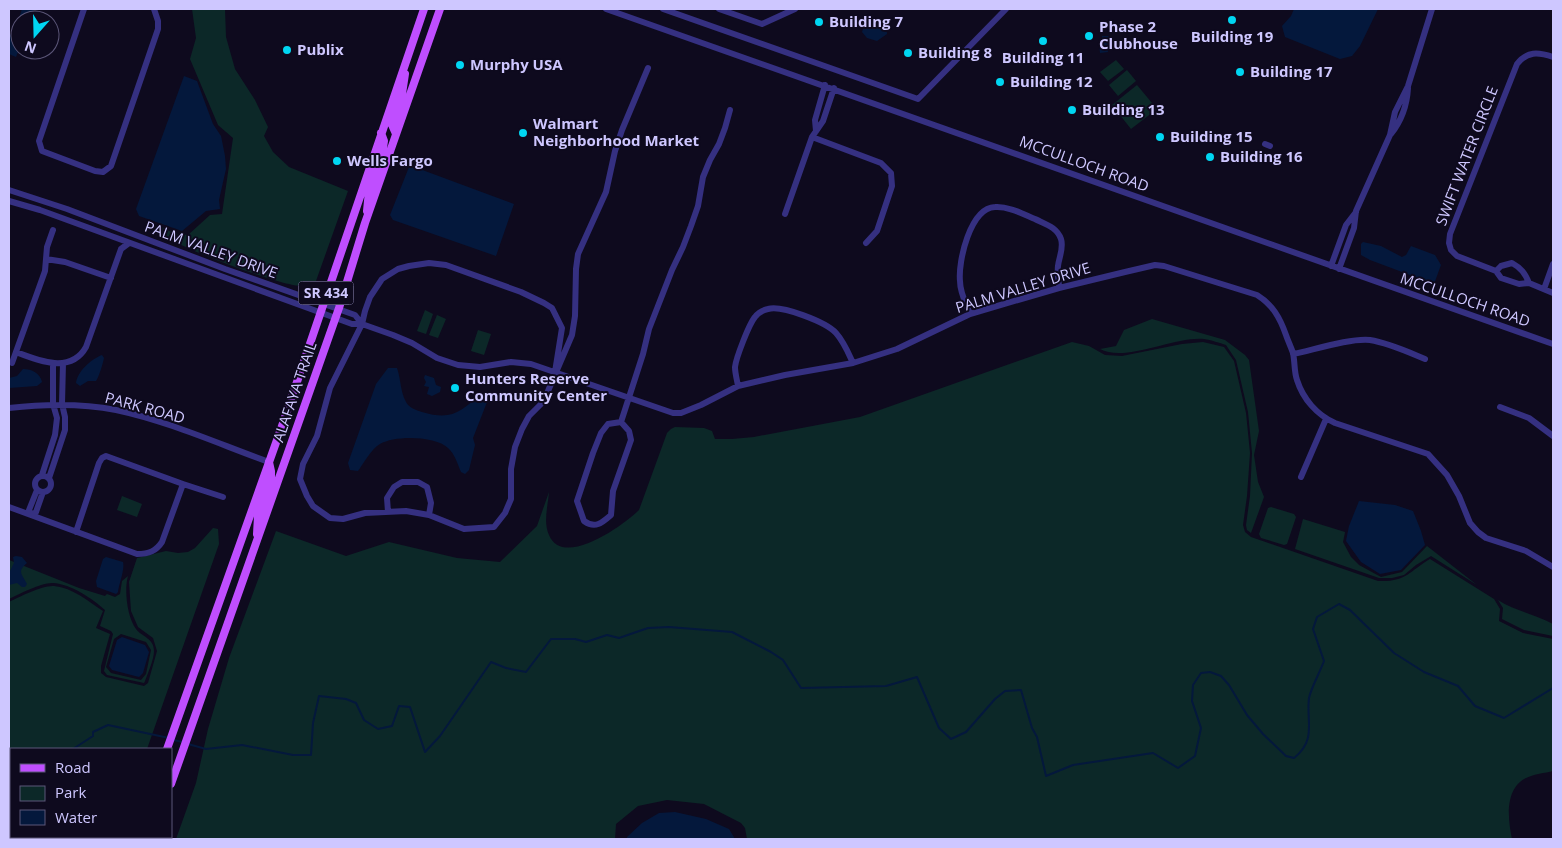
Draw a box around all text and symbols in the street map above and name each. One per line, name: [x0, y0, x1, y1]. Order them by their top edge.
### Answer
north arrow: [10, 10, 60, 60]
place label: Building 7: [829, 11, 903, 31]
marker: Building 19: [1226, 14, 1238, 26]
marker: Building 7: [813, 16, 825, 28]
place label: Phase 2 Clubhouse: [1099, 16, 1178, 53]
place label: Building 19: [1191, 26, 1274, 46]
marker: Phase 2 Clubhouse: [1083, 30, 1095, 42]
marker: Building 11: [1037, 35, 1049, 47]
text: N: [22, 37, 39, 59]
place label: Publix: [297, 39, 344, 59]
place label: Building 8: [918, 42, 992, 62]
marker: Publix: [281, 44, 293, 56]
marker: Building 8: [902, 47, 914, 59]
place label: Building 11: [1002, 47, 1084, 67]
place label: Murphy USA: [470, 54, 563, 74]
marker: Murphy USA: [454, 59, 466, 71]
place label: Building 17: [1250, 61, 1333, 81]
marker: Building 17: [1234, 66, 1246, 78]
place label: Building 12: [1010, 71, 1093, 91]
marker: Building 12: [994, 76, 1006, 88]
street label: SWIFT WATER CIRCLE: [1430, 83, 1502, 228]
place label: Building 13: [1082, 99, 1165, 119]
marker: Building 13: [1066, 104, 1078, 116]
place label: Walmart Neighborhood Market: [533, 113, 700, 150]
place label: Building 15: [1170, 126, 1253, 146]
marker: Walmart Neighborhood Market: [517, 127, 529, 139]
street label: MCCULLOCH ROAD: [1017, 130, 1152, 196]
marker: Building 15: [1154, 131, 1166, 143]
place label: Building 16: [1220, 146, 1303, 166]
place label: Wells Fargo: [347, 150, 433, 170]
marker: Building 16: [1204, 151, 1216, 163]
marker: Wells Fargo: [331, 155, 343, 167]
street label: PALM VALLEY DRIVE: [142, 216, 281, 282]
street label: PALM VALLEY DRIVE: [953, 257, 1093, 317]
street label: MCCULLOCH ROAD: [1398, 267, 1533, 331]
road number: SR 434: [298, 282, 354, 304]
street label: ALAFAYA TRAIL: [268, 339, 321, 444]
place label: Hunters Reserve Community Center: [465, 368, 607, 405]
marker: Hunters Reserve Community Center: [449, 382, 461, 394]
street label: PARK ROAD: [103, 387, 188, 427]
legend: [10, 748, 172, 838]
text: Road: [55, 757, 91, 777]
text: Park: [55, 782, 86, 802]
text: Water: [55, 807, 97, 827]

